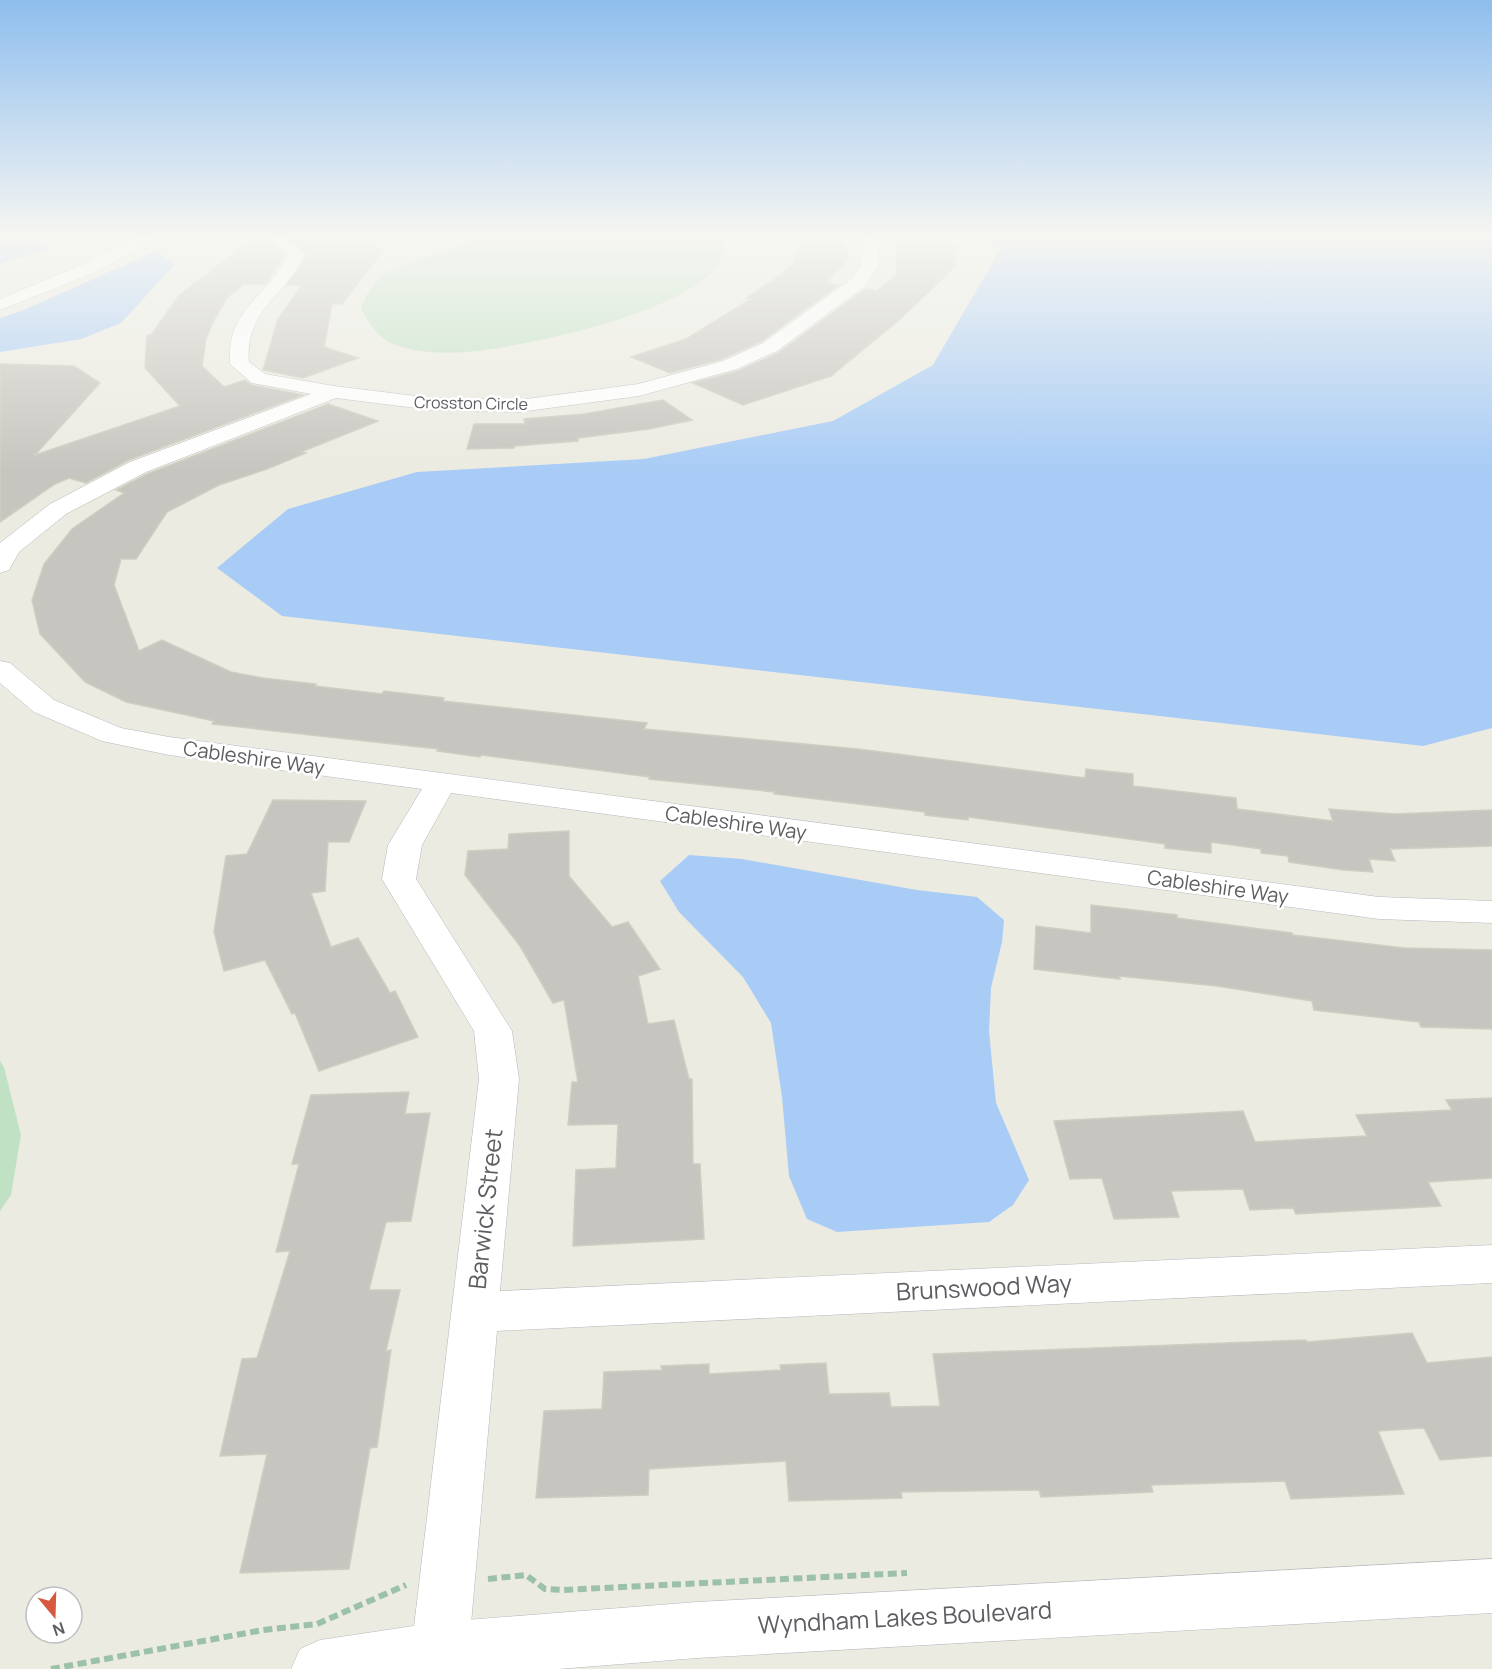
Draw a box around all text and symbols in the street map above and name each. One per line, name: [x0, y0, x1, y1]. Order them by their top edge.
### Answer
street label: Crosston Circle: [414, 391, 528, 415]
street label: Cableshire Way: [182, 734, 327, 781]
street label: Cableshire Way: [664, 799, 809, 846]
street label: Cableshire Way: [1146, 863, 1291, 910]
street label: Barwick Street: [460, 1127, 509, 1291]
street label: Brunswood Way: [895, 1265, 1073, 1308]
north arrow: [24, 1585, 84, 1645]
street label: Wyndham Lakes Boulevard: [757, 1592, 1053, 1641]
text: N: [50, 1617, 68, 1641]

